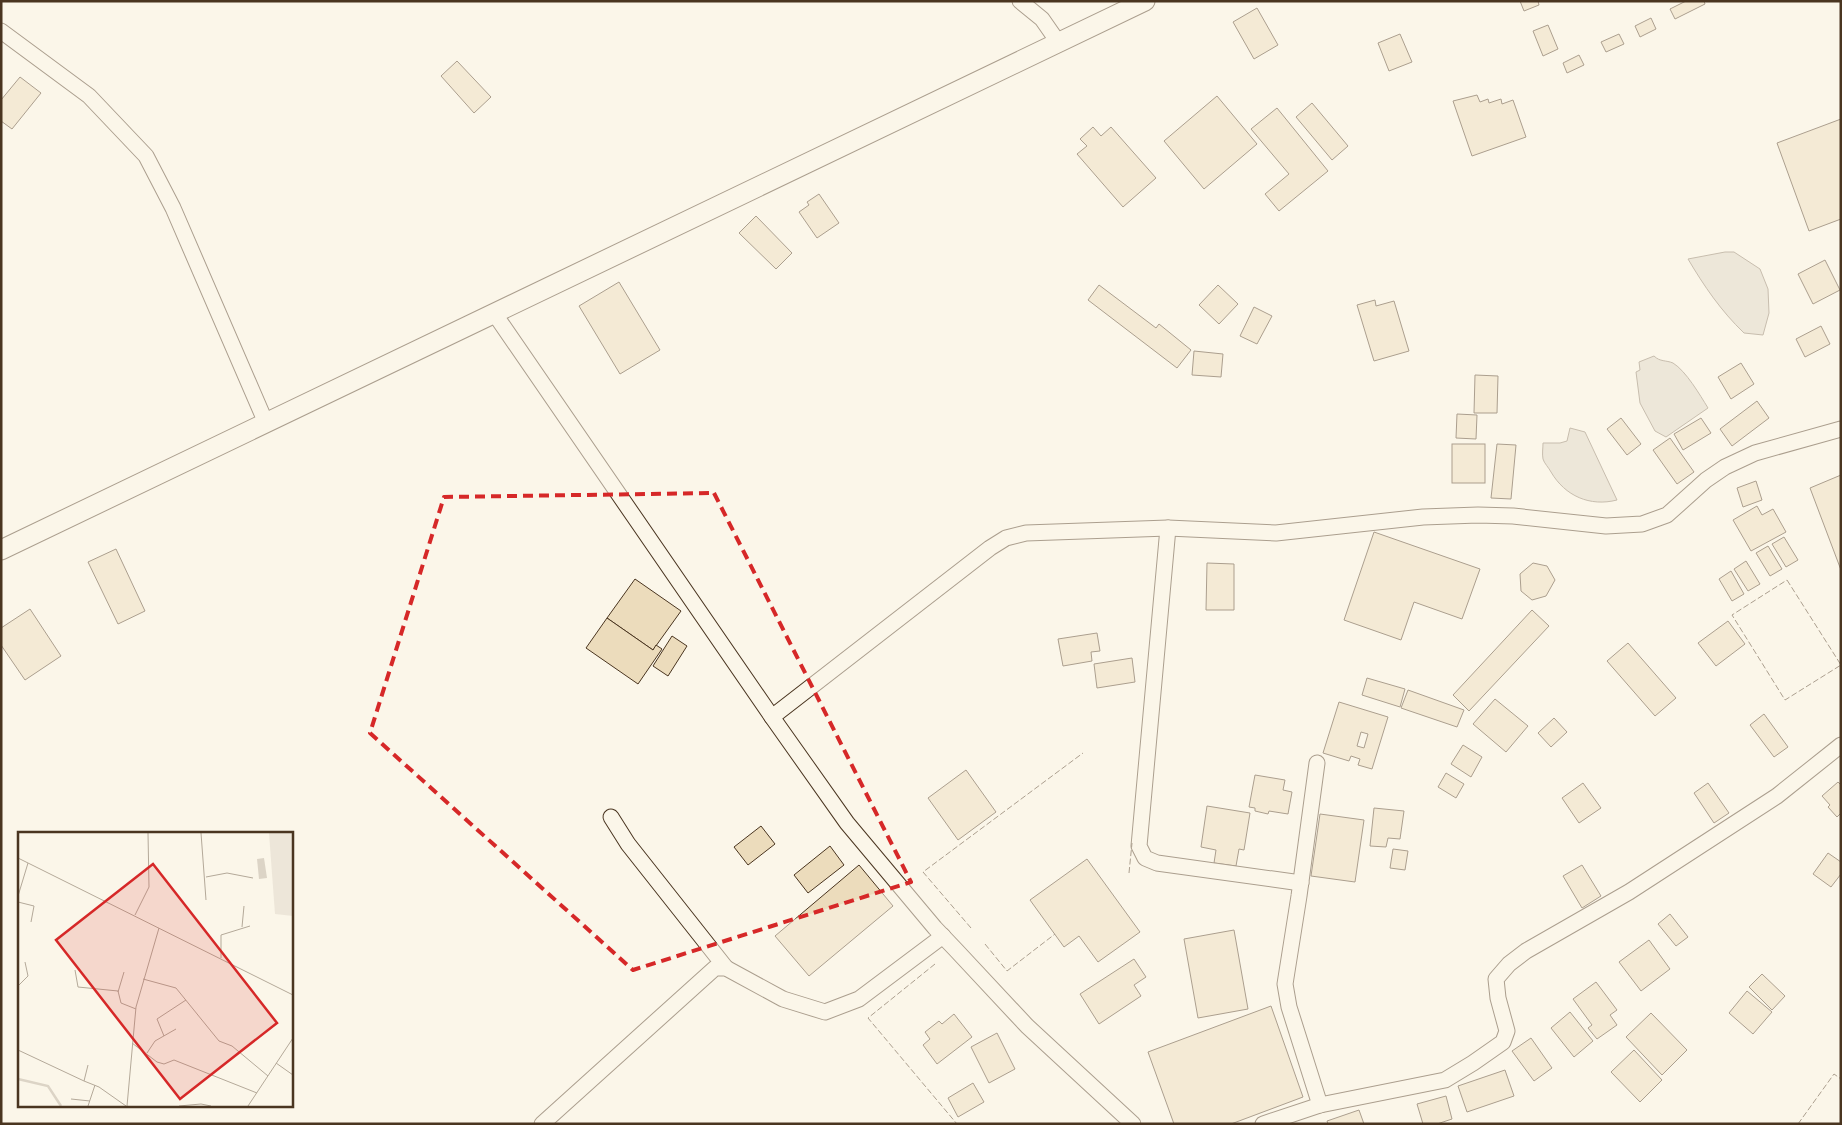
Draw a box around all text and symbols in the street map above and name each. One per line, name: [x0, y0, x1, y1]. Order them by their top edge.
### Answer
inset map: [18, 832, 292, 1108]

